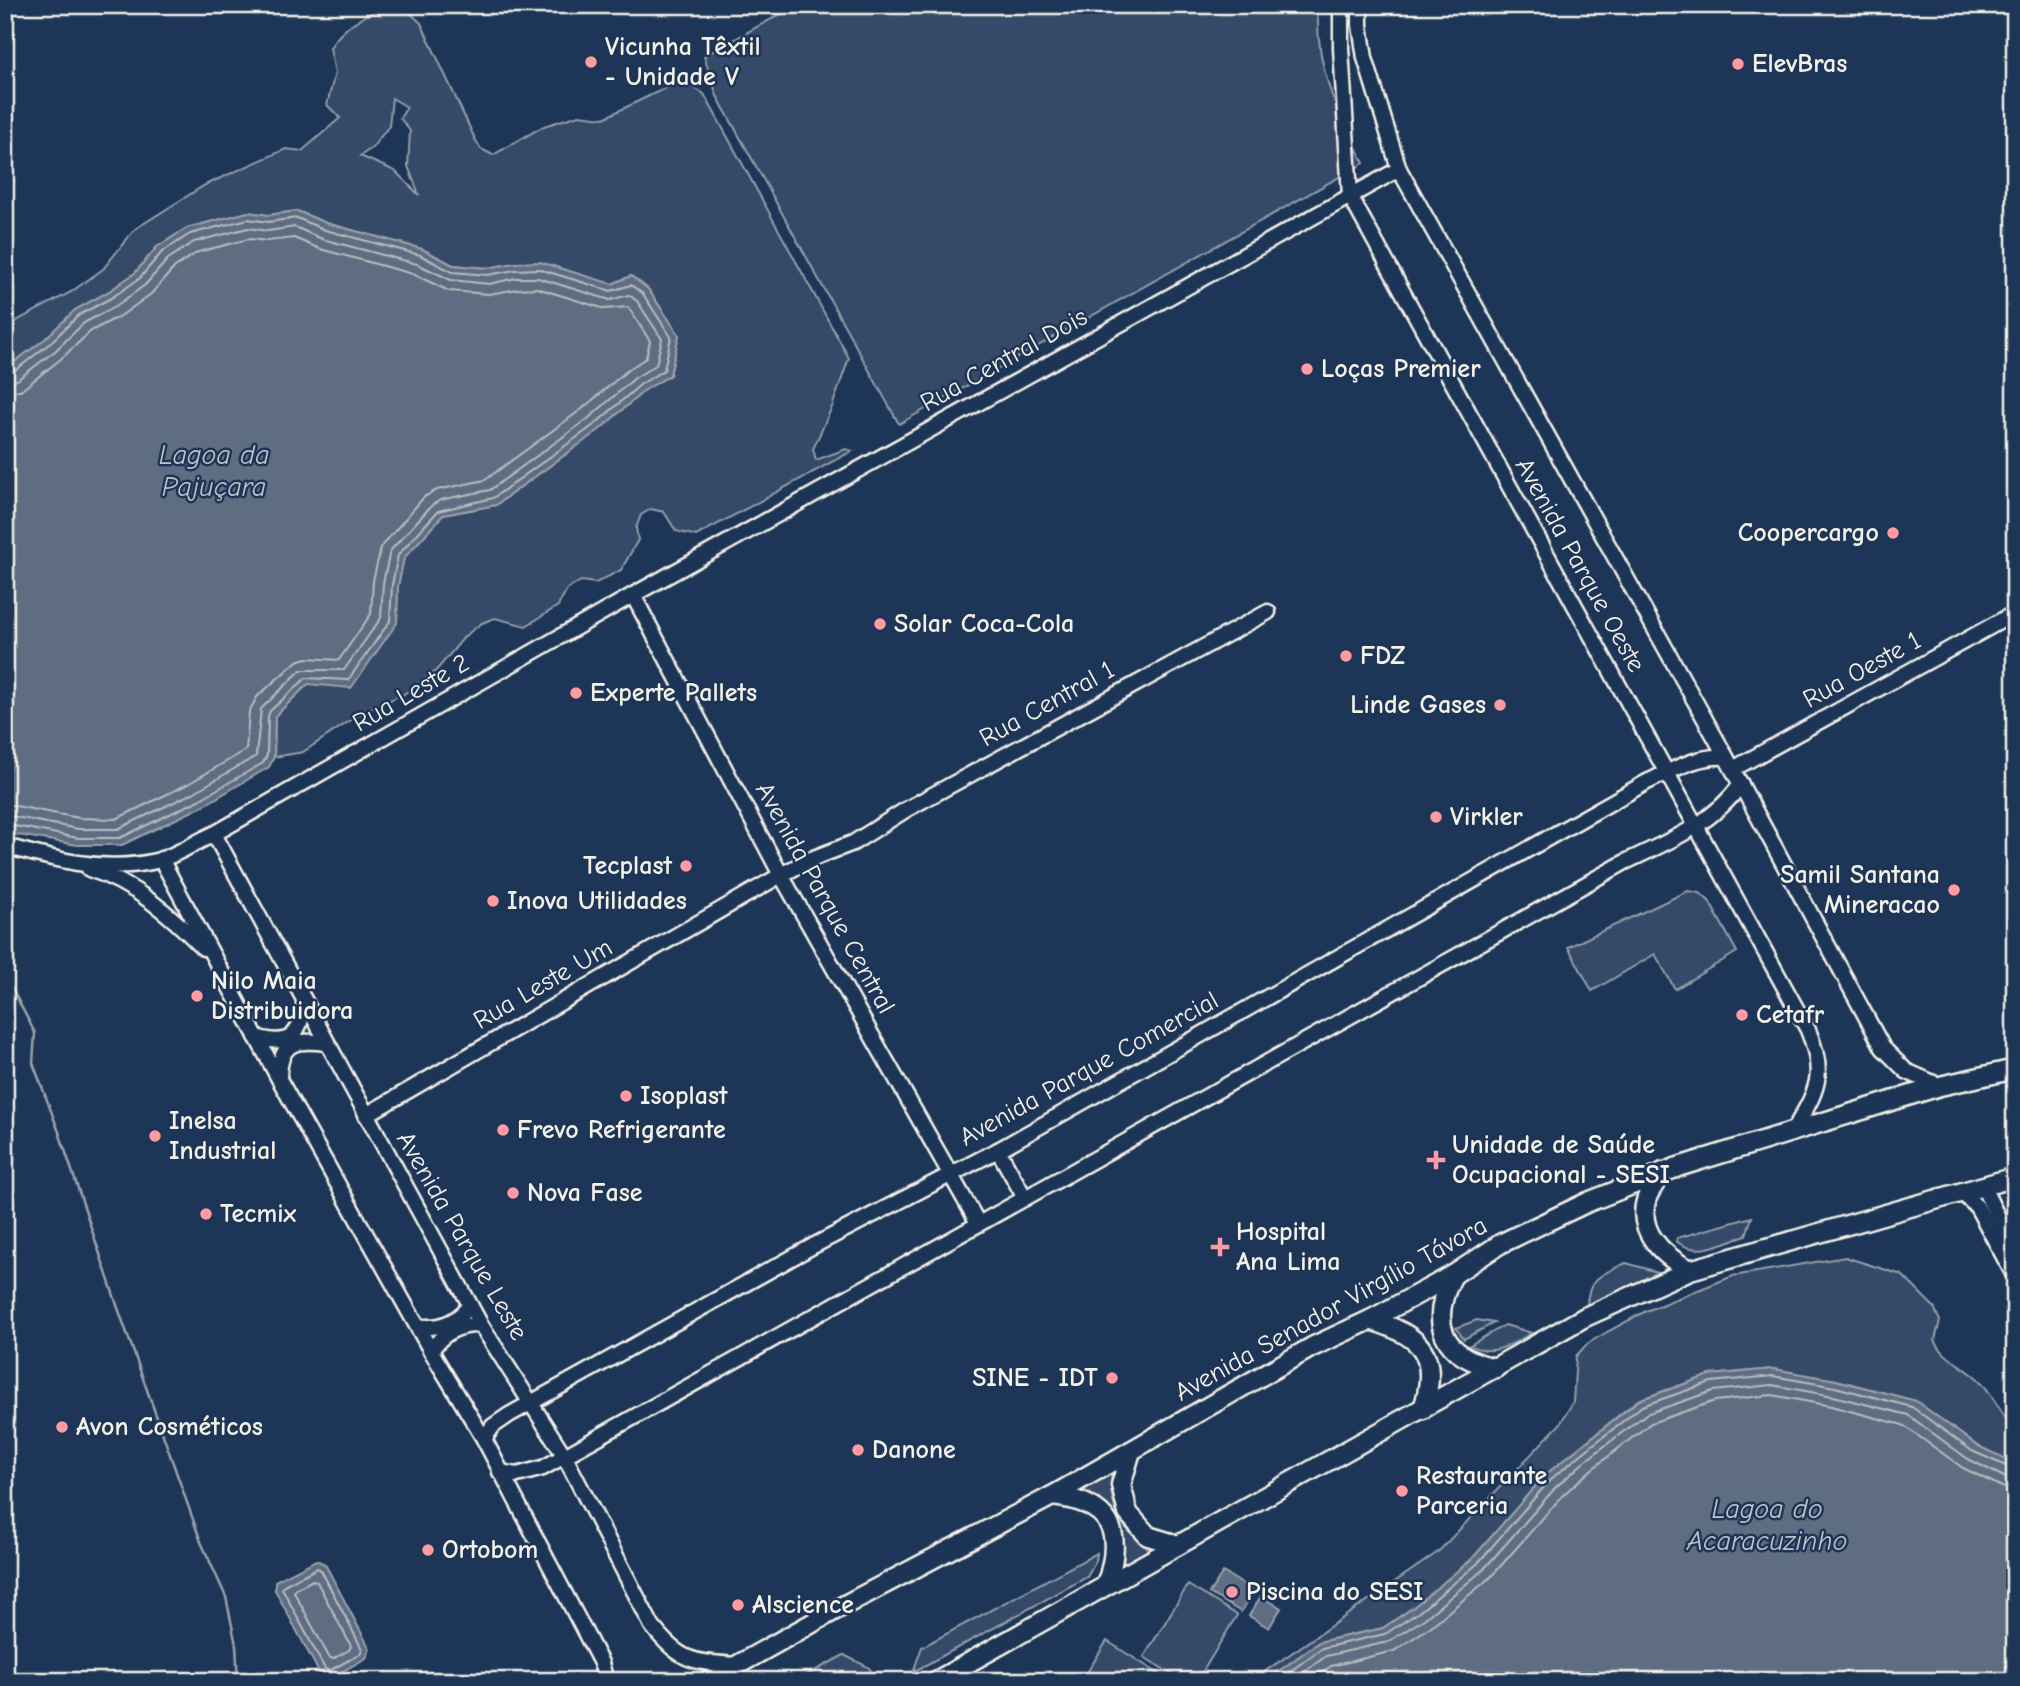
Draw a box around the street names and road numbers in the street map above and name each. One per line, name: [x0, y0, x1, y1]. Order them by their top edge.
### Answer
street label: Rua Central Dois: [915, 302, 1093, 418]
street label: Avenida Parque Oeste: [1509, 453, 1651, 677]
street label: Rua Oeste 1: [1798, 625, 1926, 715]
street label: Rua Leste 2: [348, 648, 474, 738]
street label: Rua Central 1: [974, 655, 1120, 753]
street label: Avenida Parque Central: [749, 777, 901, 1019]
street label: Rua Leste Um: [468, 932, 618, 1036]
street label: Avenida Parque Comercial: [954, 985, 1224, 1153]
street label: Avenida Parque Leste: [390, 1126, 534, 1346]
street label: Avenida Senador Virgílio Távora: [1170, 1210, 1492, 1408]

